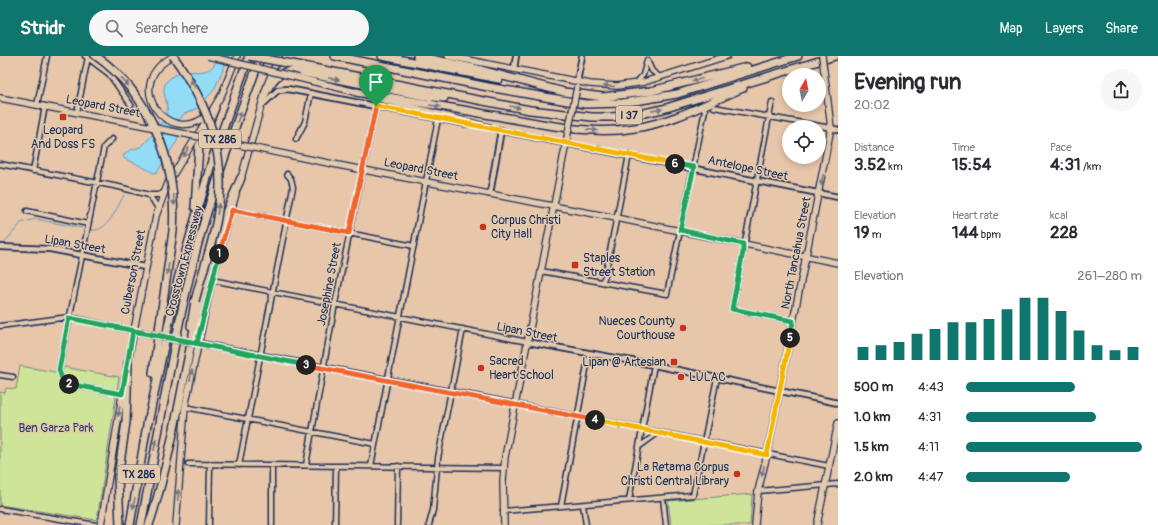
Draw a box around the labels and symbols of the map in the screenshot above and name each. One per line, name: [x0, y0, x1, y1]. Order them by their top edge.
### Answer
pin: [359, 65, 393, 106]
north arrow: [782, 68, 826, 112]
one-way arrow: [328, 76, 340, 82]
one-way arrow: [120, 77, 129, 88]
one-way arrow: [691, 77, 704, 83]
one-way arrow: [189, 78, 196, 90]
one-way arrow: [602, 83, 615, 89]
street label: Leopard Street: [64, 92, 142, 121]
one-way arrow: [429, 103, 442, 109]
one-way arrow: [509, 105, 521, 111]
road number: I 37: [616, 106, 642, 124]
one-way arrow: [651, 107, 664, 113]
one-way arrow: [237, 110, 243, 122]
marker: Leopard And Doss FS: [58, 112, 68, 122]
place label: Leopard And Doss FS: [31, 123, 95, 152]
one-way arrow: [585, 127, 598, 134]
road number: TX 286: [199, 130, 241, 148]
one-way arrow: [182, 146, 189, 158]
street label: Antelope Street: [707, 153, 789, 184]
pin: 6: [665, 154, 685, 174]
street label: Leopard Street: [382, 155, 460, 184]
one-way arrow: [818, 174, 824, 186]
one-way arrow: [170, 194, 177, 206]
street label: North Tancahua Street: [778, 196, 815, 310]
one-way arrow: [215, 203, 221, 215]
street label: Crosstown Expressway: [162, 204, 206, 318]
place label: Corpus Christi City Hall: [491, 213, 561, 242]
marker: Corpus Christi City Hall: [478, 222, 488, 232]
street label: Culberson Street: [118, 228, 149, 316]
street label: Lipan Street: [43, 232, 107, 257]
street label: Josephine Street: [314, 241, 345, 327]
pin: 1: [209, 244, 229, 264]
place label: Staples Street Station: [583, 251, 655, 280]
marker: Staples Street Station: [570, 260, 580, 270]
one-way arrow: [165, 263, 171, 276]
place label: Nueces County Courthouse: [598, 314, 675, 343]
street label: Lipan Street: [495, 319, 559, 346]
marker: Nueces County Courthouse: [678, 323, 688, 333]
pin: 5: [780, 328, 800, 348]
place label: Sacred Heart School: [489, 354, 554, 383]
pin: 3: [296, 355, 316, 375]
place label: Lipan @ Artesian: [582, 355, 666, 370]
marker: Lipan @ Artesian: [669, 357, 679, 367]
marker: Sacred Heart School: [476, 363, 486, 373]
one-way arrow: [189, 369, 195, 381]
place label: LULAC: [689, 370, 726, 385]
marker: LULAC: [676, 372, 686, 382]
pin: 2: [59, 374, 79, 394]
one-way arrow: [116, 405, 122, 417]
pin: 4: [585, 410, 605, 430]
park label: Ben Garza Park: [18, 421, 94, 436]
one-way arrow: [153, 439, 159, 451]
place label: La Retama Corpus Christi Central Library: [621, 460, 730, 489]
road number: TX 286: [118, 465, 160, 483]
one-way arrow: [760, 465, 766, 477]
marker: La Retama Corpus Christi Central Library: [732, 469, 742, 479]
one-way arrow: [175, 489, 182, 501]
one-way arrow: [131, 496, 137, 509]

